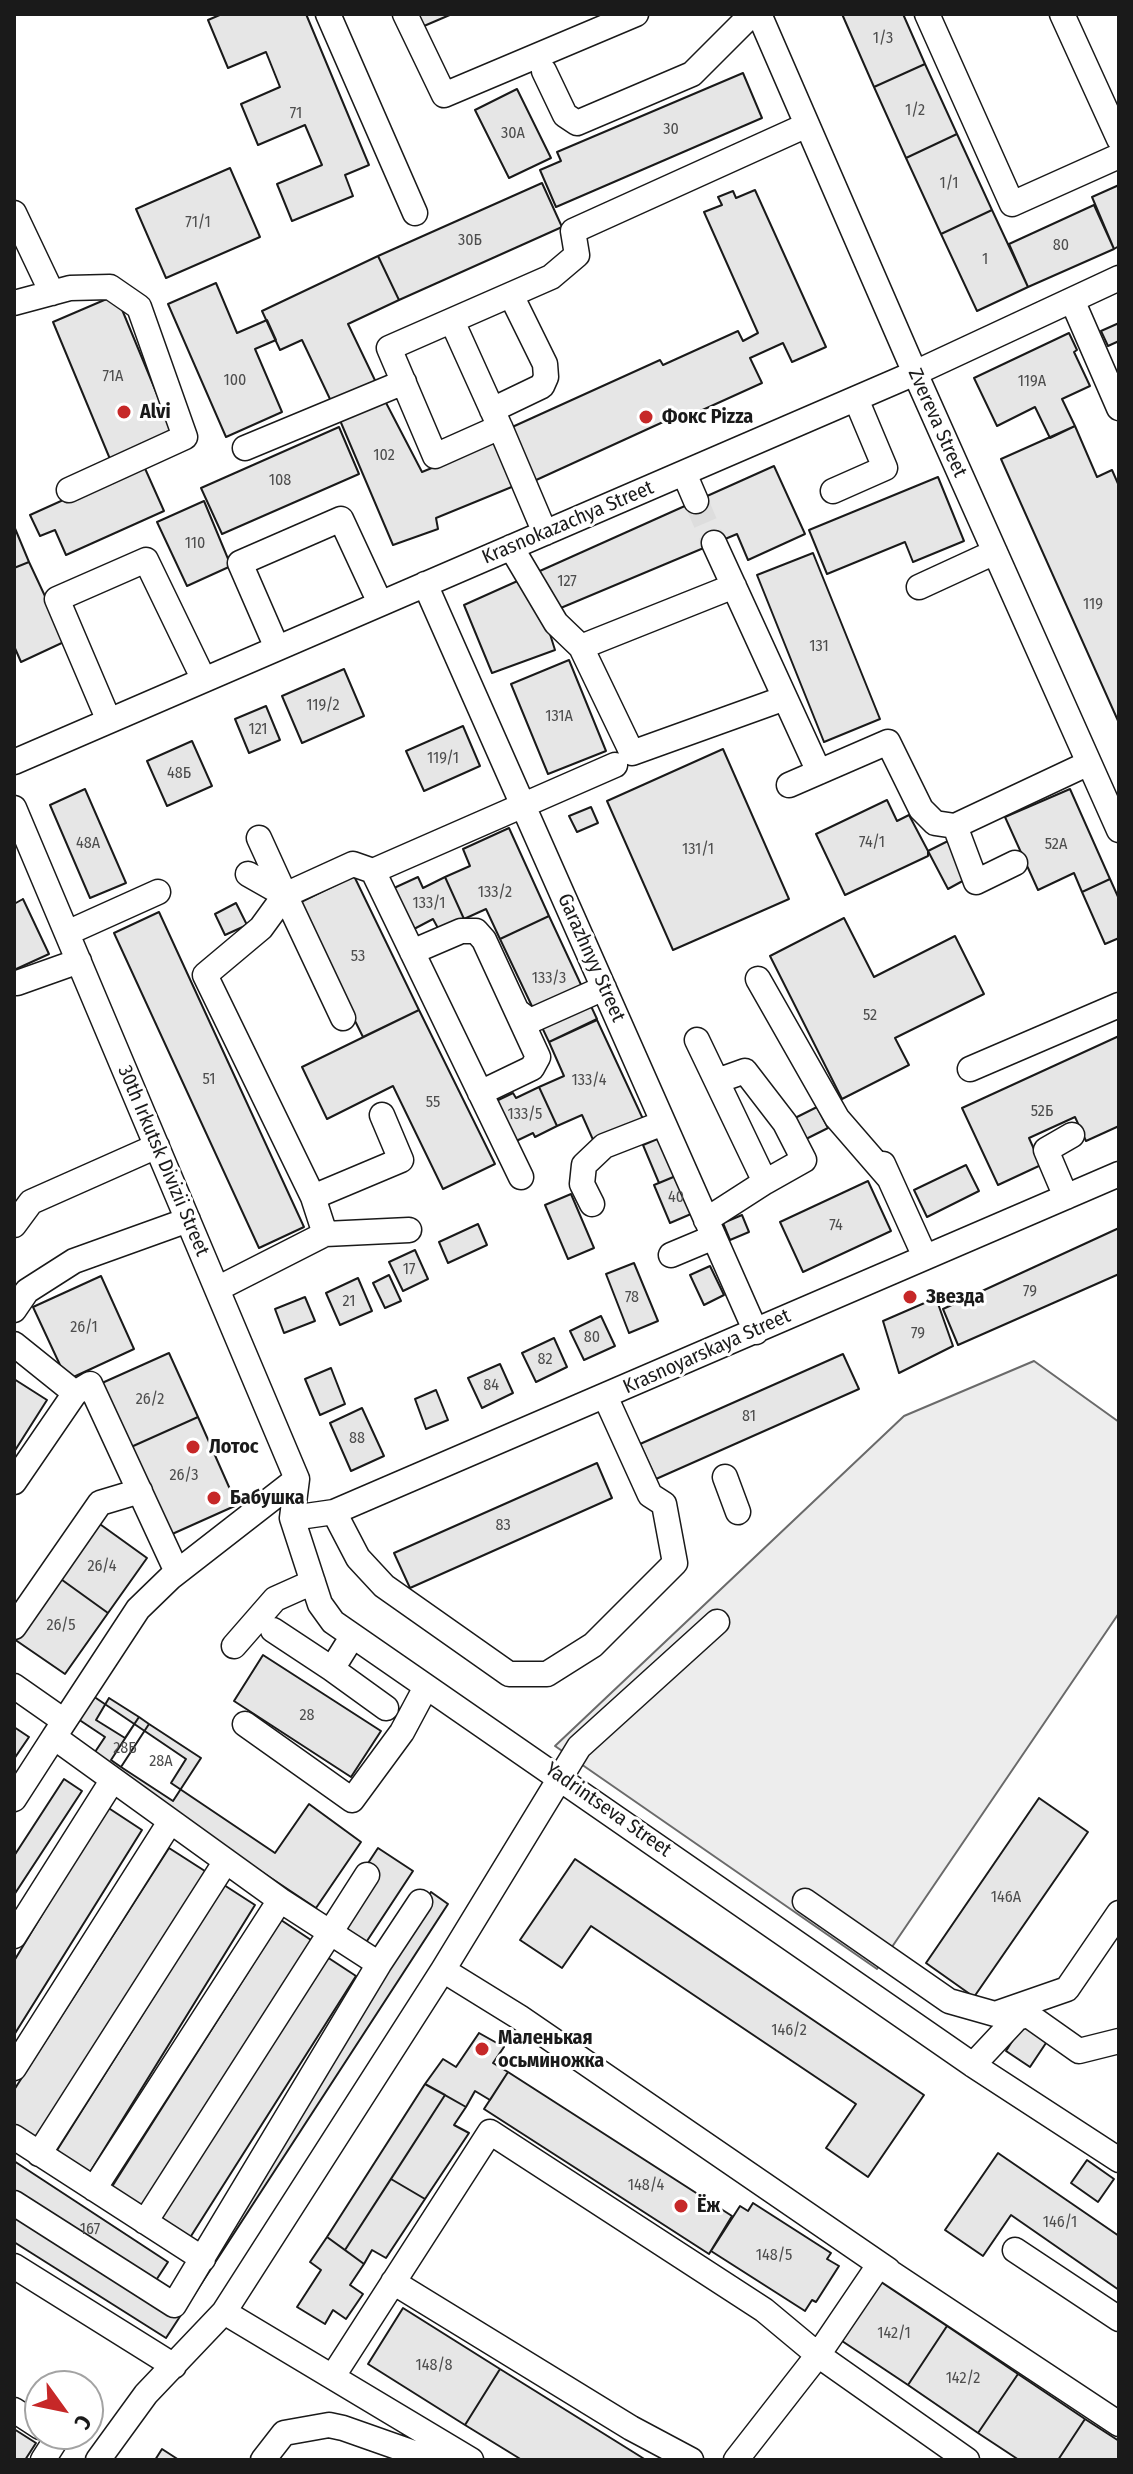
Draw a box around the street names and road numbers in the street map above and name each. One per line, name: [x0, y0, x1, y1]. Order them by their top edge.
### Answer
street label: Zvereva Street: [902, 365, 972, 481]
street label: Krasnokazachya Street: [479, 476, 657, 570]
street label: Garazhnyy Street: [552, 890, 630, 1026]
street label: 30th Irkutsk Divizii Street: [112, 1062, 214, 1260]
street label: Krasnoyarskaya Street: [620, 1304, 794, 1400]
street label: Yadrintseva Street: [540, 1758, 676, 1862]

